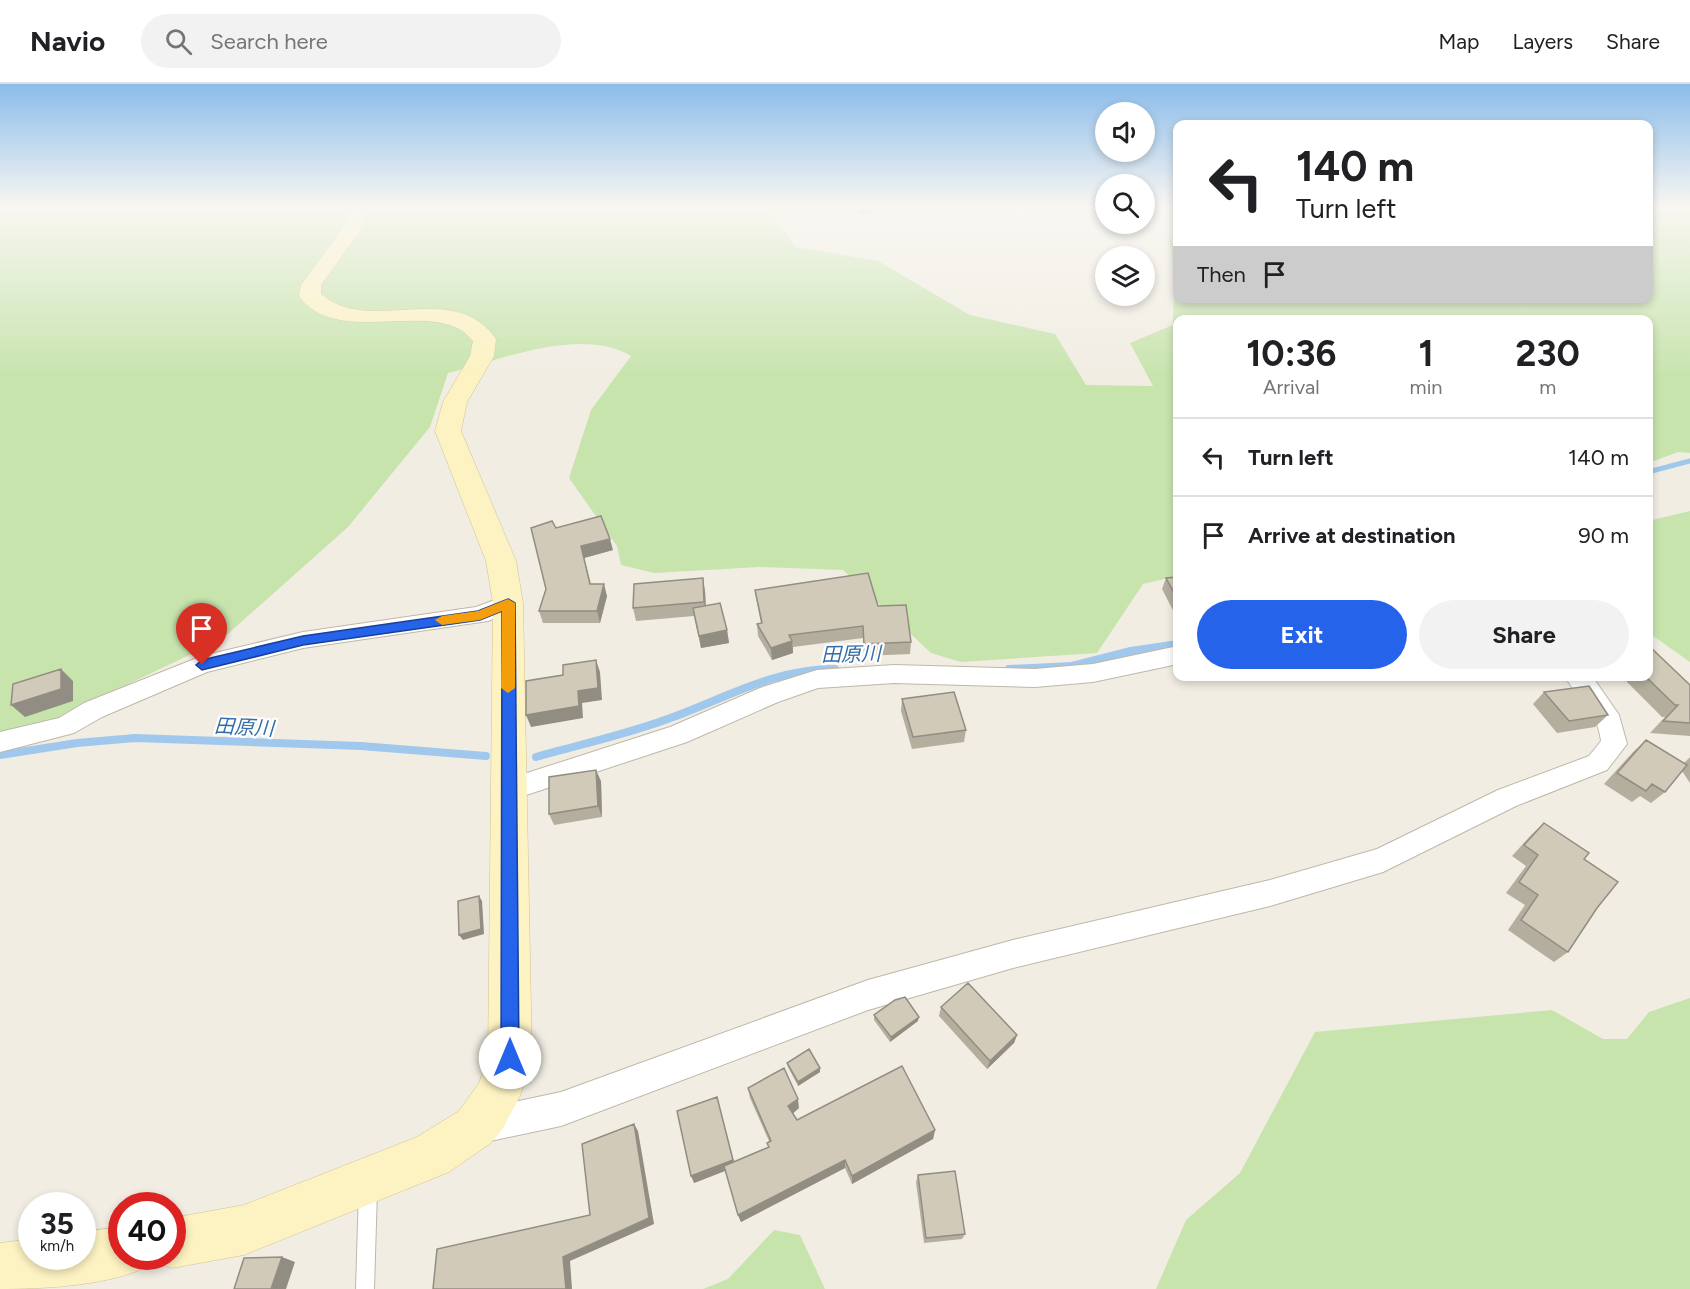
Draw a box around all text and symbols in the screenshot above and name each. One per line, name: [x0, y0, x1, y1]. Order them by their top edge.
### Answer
search box: [141, 14, 561, 68]
text: Navio: [30, 24, 105, 58]
icon: search: [162, 25, 195, 58]
text: Search here: [210, 28, 328, 55]
text: Map: [1439, 29, 1479, 54]
text: Layers: [1512, 29, 1573, 54]
text: Share: [1606, 29, 1660, 54]
map controls: [1095, 102, 1155, 306]
button: sound: [1095, 102, 1155, 162]
text: 140 m: [1296, 141, 1414, 192]
icon: left: [1197, 144, 1275, 222]
button: search: [1095, 174, 1155, 234]
text: Turn left: [1296, 192, 1396, 225]
button: layers: [1095, 246, 1155, 306]
icon: arrive: [1258, 258, 1291, 291]
text: Then: [1197, 261, 1246, 288]
text: 10:36: [1246, 332, 1336, 375]
text: 1: [1418, 332, 1434, 375]
text: 230: [1516, 332, 1580, 375]
text: Arrival: [1263, 375, 1320, 399]
text: min: [1410, 375, 1442, 399]
text: m: [1539, 375, 1556, 399]
icon: left: [1197, 441, 1230, 474]
text: Turn left: [1248, 444, 1334, 471]
text: 140 m: [1568, 444, 1629, 471]
icon: arrive: [1197, 519, 1230, 552]
text: Arrive at destination: [1248, 522, 1456, 549]
text: 90 m: [1578, 522, 1629, 549]
button: Exit: [1197, 600, 1407, 669]
button: Share: [1419, 600, 1629, 669]
pin: [176, 603, 227, 665]
icon: arrive: [185, 612, 218, 645]
water label: 田原川: [821, 641, 883, 667]
water label: 田原川: [213, 713, 277, 741]
position arrow: [478, 1026, 542, 1090]
speed limit sign: 40: [108, 1192, 186, 1270]
text: 35: [40, 1205, 74, 1242]
text: km/h: [40, 1237, 74, 1255]

